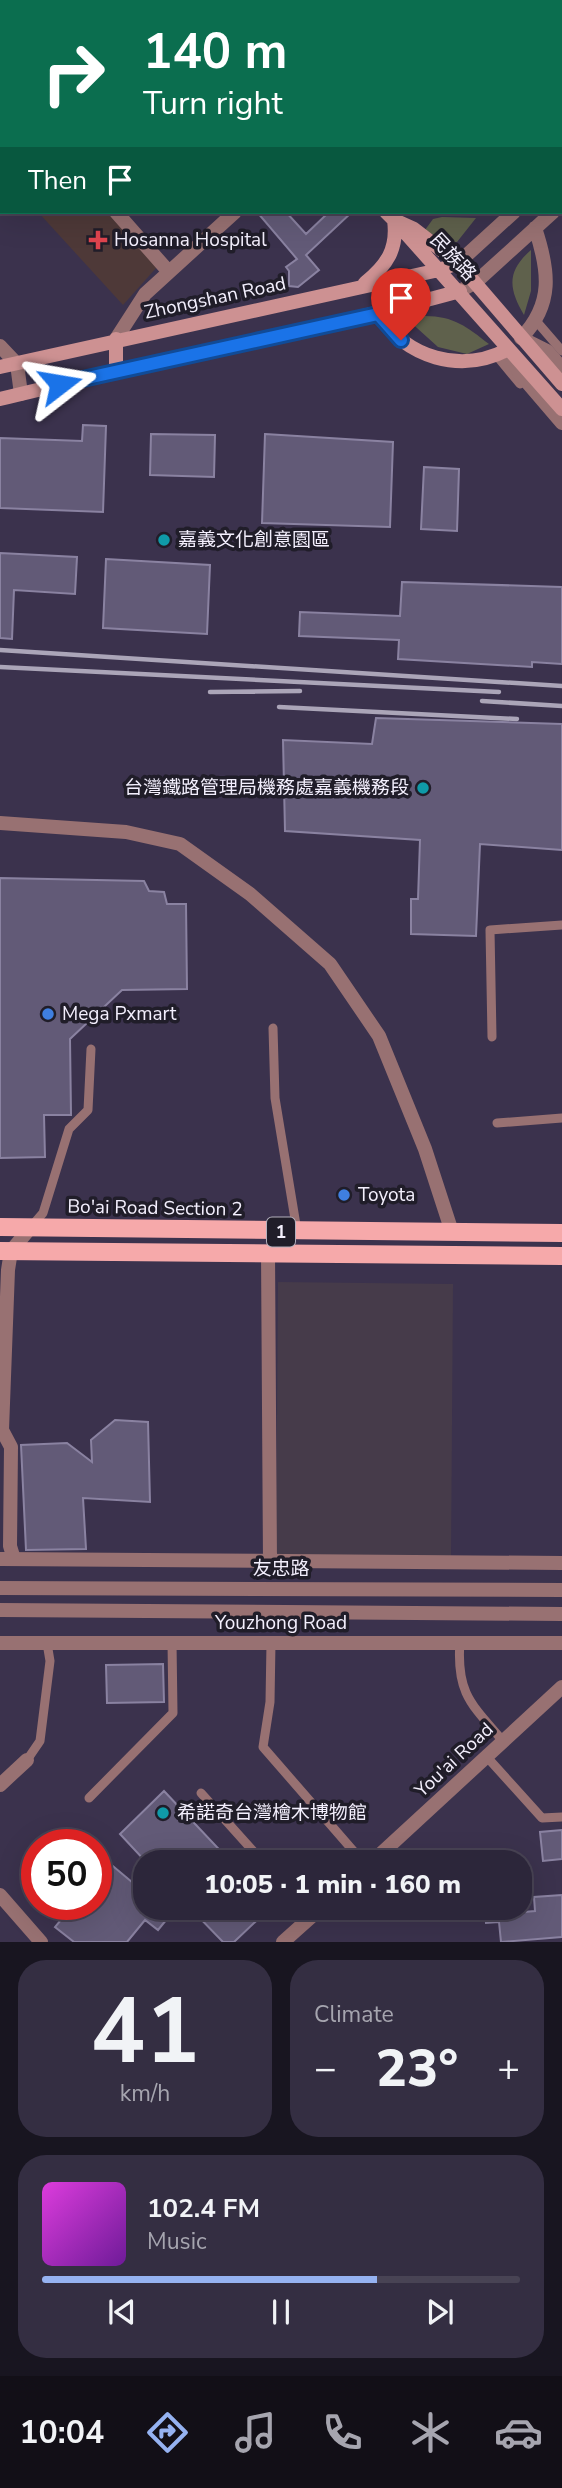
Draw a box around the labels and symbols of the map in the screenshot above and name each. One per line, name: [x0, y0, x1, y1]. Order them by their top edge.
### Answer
place label: Hosanna Hospital: [114, 227, 267, 253]
street label: 民族路: [424, 227, 482, 287]
marker: Hosanna Hospital: [88, 230, 108, 250]
pin: [371, 268, 431, 340]
street label: Zhongshan Road: [142, 270, 288, 326]
position arrow: [23, 347, 97, 421]
place label: 嘉義文化創意園區: [178, 527, 330, 553]
marker: 嘉義文化創意園區: [156, 532, 172, 548]
place label: 台灣鐵路管理局機務處嘉義機務段: [124, 775, 409, 801]
marker: 台灣鐵路管理局機務處嘉義機務段: [415, 780, 431, 796]
place label: Mega Pxmart: [62, 1001, 177, 1027]
marker: Mega Pxmart: [40, 1006, 56, 1022]
place label: Toyota: [358, 1182, 415, 1208]
marker: Toyota: [336, 1187, 352, 1203]
street label: Bo'ai Road Section 2: [67, 1193, 243, 1223]
road number: 1: [267, 1218, 295, 1246]
street label: 友忠路: [252, 1556, 310, 1582]
street label: Youzhong Road: [214, 1610, 347, 1636]
street label: You'ai Road: [408, 1717, 499, 1804]
place label: 希諾奇台灣檜木博物館: [177, 1800, 367, 1826]
marker: 希諾奇台灣檜木博物館: [155, 1805, 171, 1821]
speed limit sign: 50: [21, 1829, 112, 1920]

